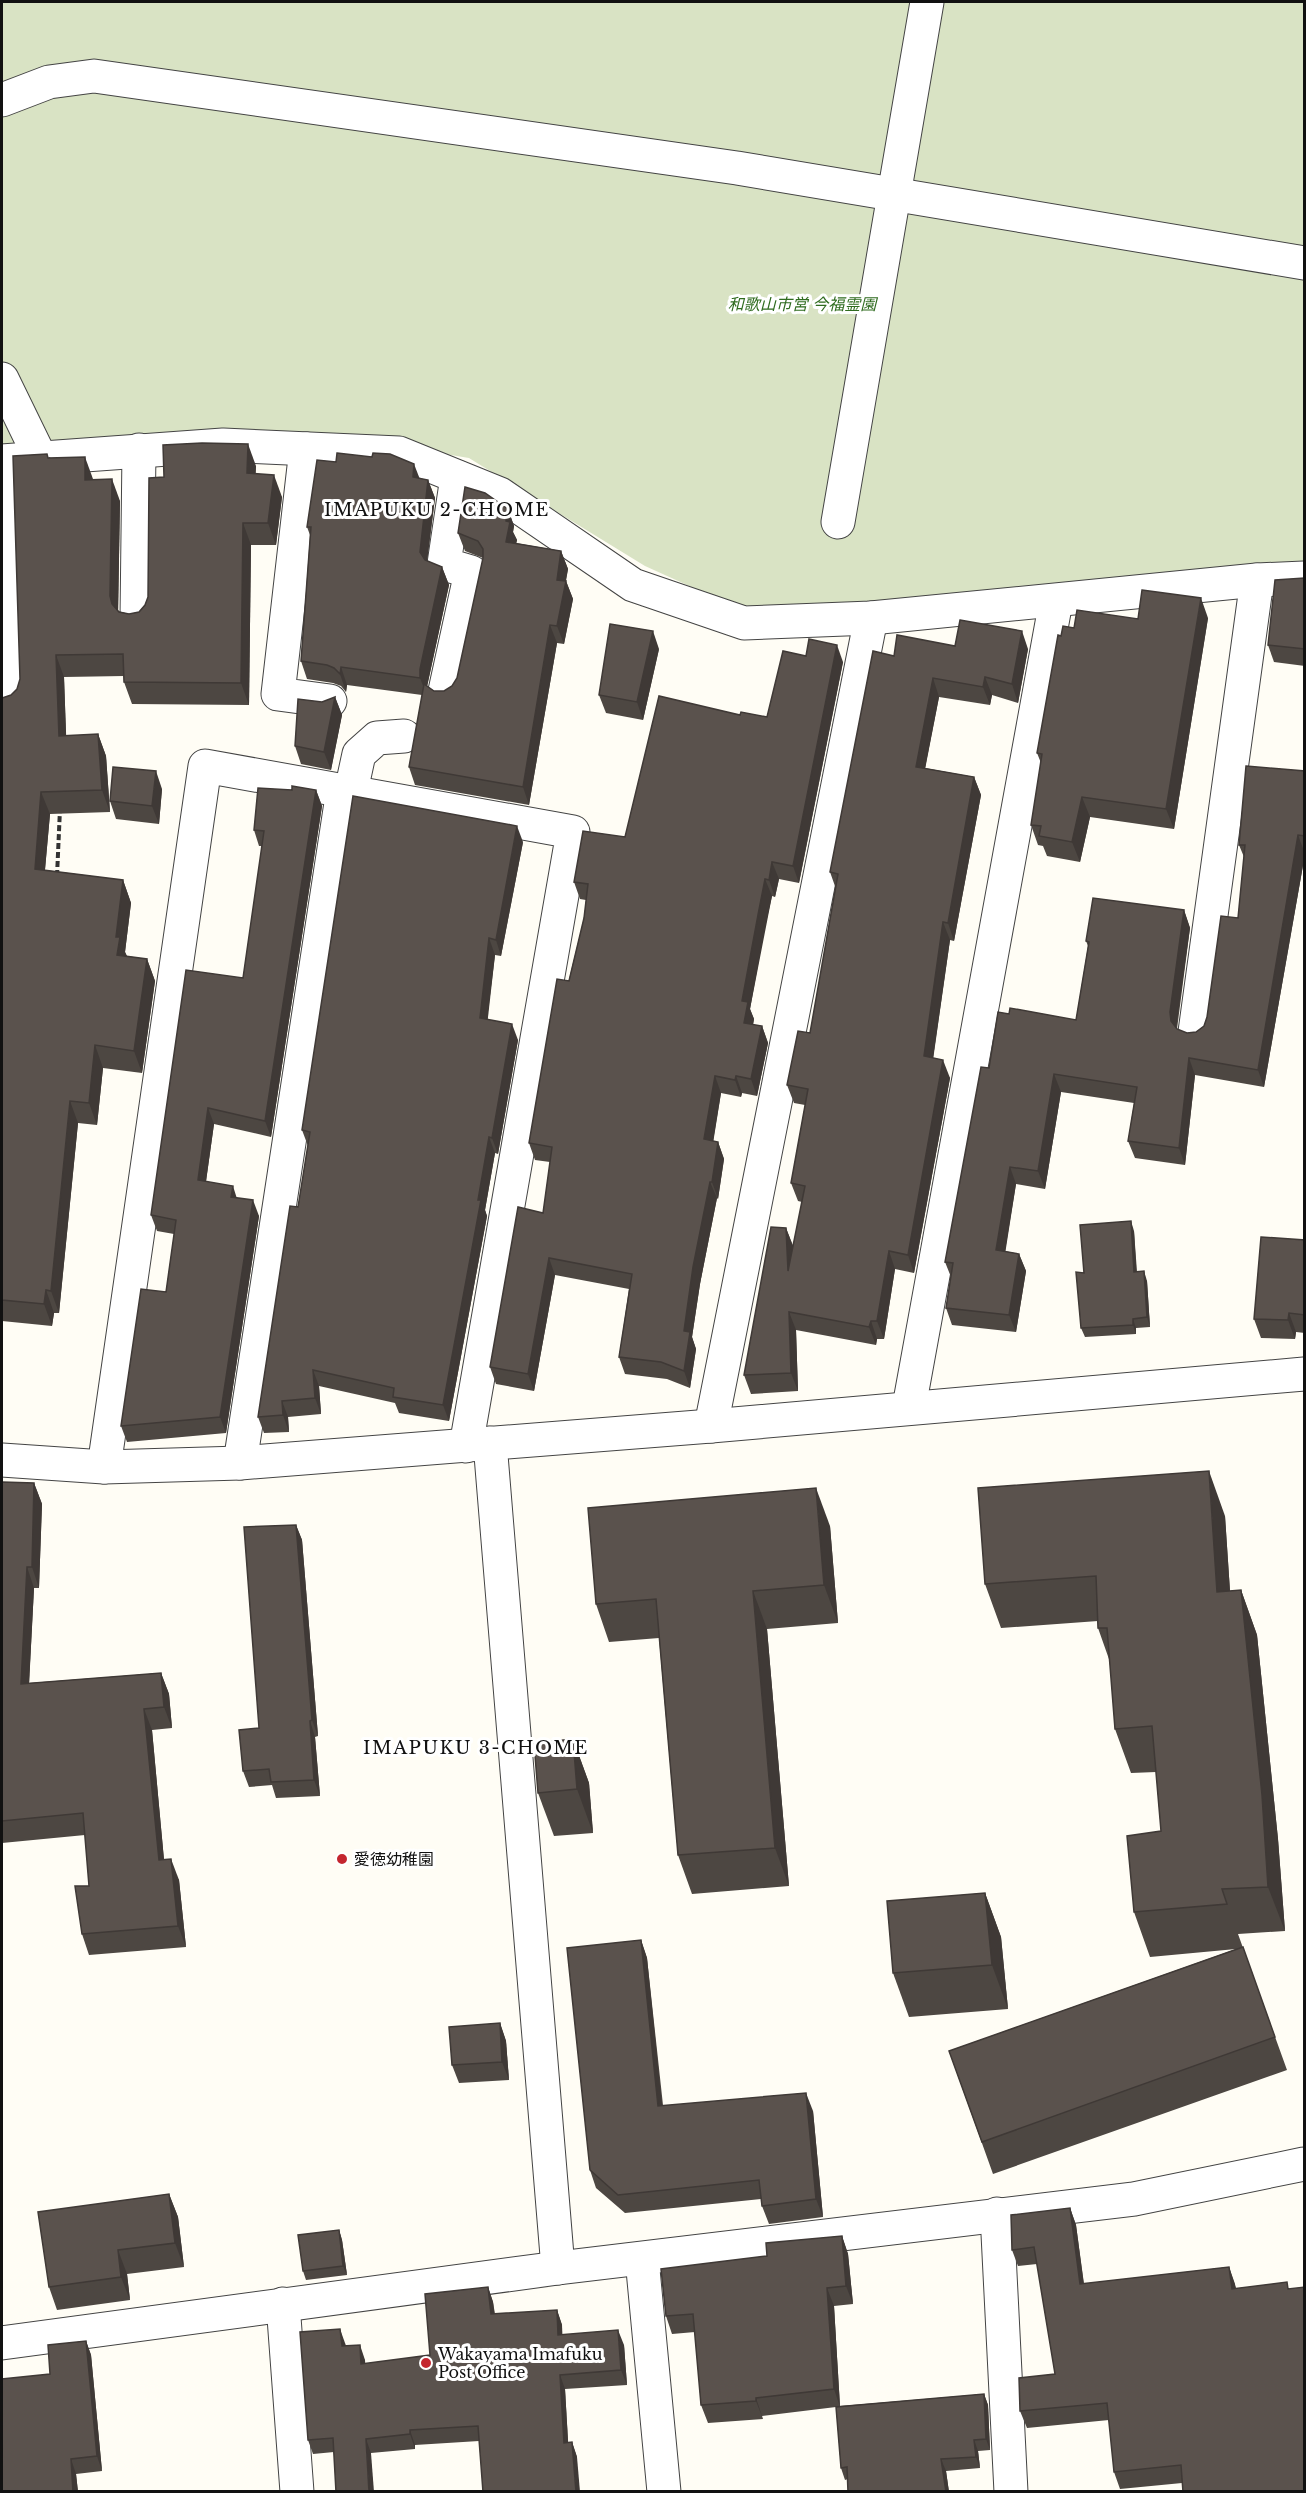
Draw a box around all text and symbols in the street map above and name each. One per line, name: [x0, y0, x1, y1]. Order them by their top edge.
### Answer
park label: 和歌山市営 今福霊園: [728, 294, 878, 314]
district label: IMAPUKU 2-CHOME: [324, 499, 550, 521]
district label: IMAPUKU 3-CHOME: [363, 1737, 589, 1759]
place label: 愛徳幼稚園: [354, 1849, 434, 1869]
marker: 愛徳幼稚園: [335, 1852, 349, 1866]
place label: Wakayama Imafuku Post Office: [437, 2344, 603, 2382]
marker: Wakayama Imafuku Post Office: [419, 2356, 433, 2370]

